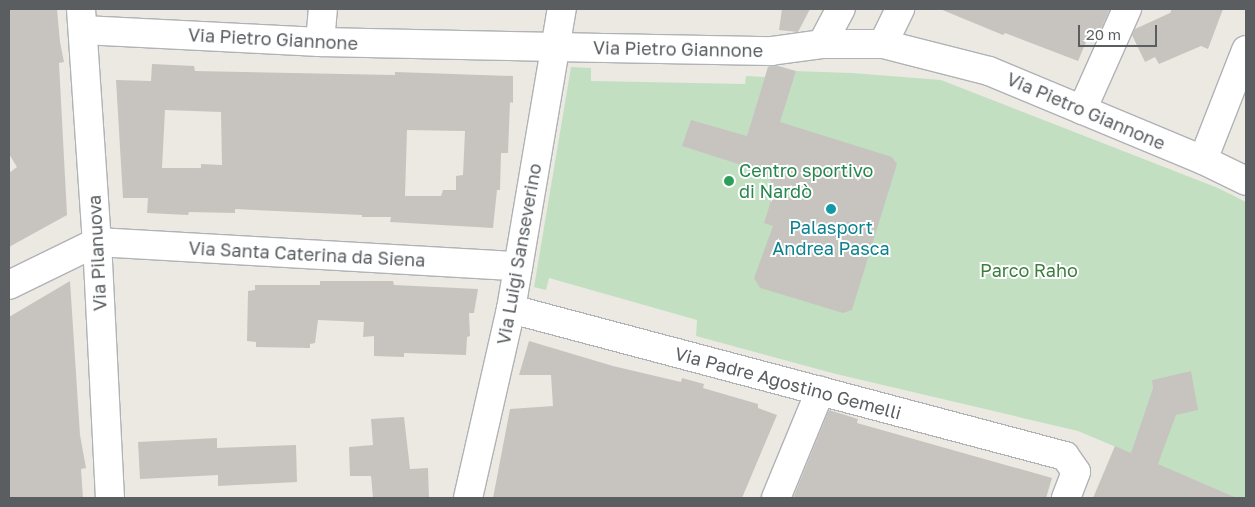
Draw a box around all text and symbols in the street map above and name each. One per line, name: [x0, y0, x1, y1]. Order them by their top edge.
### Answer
scale bar: [1080, 15, 1159, 47]
street label: Via Pietro Giannone: [188, 24, 358, 54]
text: 20 m: [1086, 25, 1121, 43]
street label: Via Pietro Giannone: [593, 37, 763, 61]
street label: Via Pietro Giannone: [1003, 68, 1169, 154]
place label: Centro sportivo di Nardò: [739, 160, 873, 202]
street label: Via Luigi Sanseverino: [492, 162, 546, 346]
marker: Centro sportivo di Nardò: [723, 175, 735, 187]
street label: Via Pilanuova: [83, 194, 111, 312]
marker: Palasport Andrea Pasca: [825, 203, 837, 215]
place label: Palasport Andrea Pasca: [772, 217, 890, 260]
street label: Via Santa Caterina da Siena: [188, 237, 426, 271]
park label: Parco Raho: [980, 259, 1078, 281]
street label: Via Padre Agostino Gemelli: [672, 342, 904, 424]

